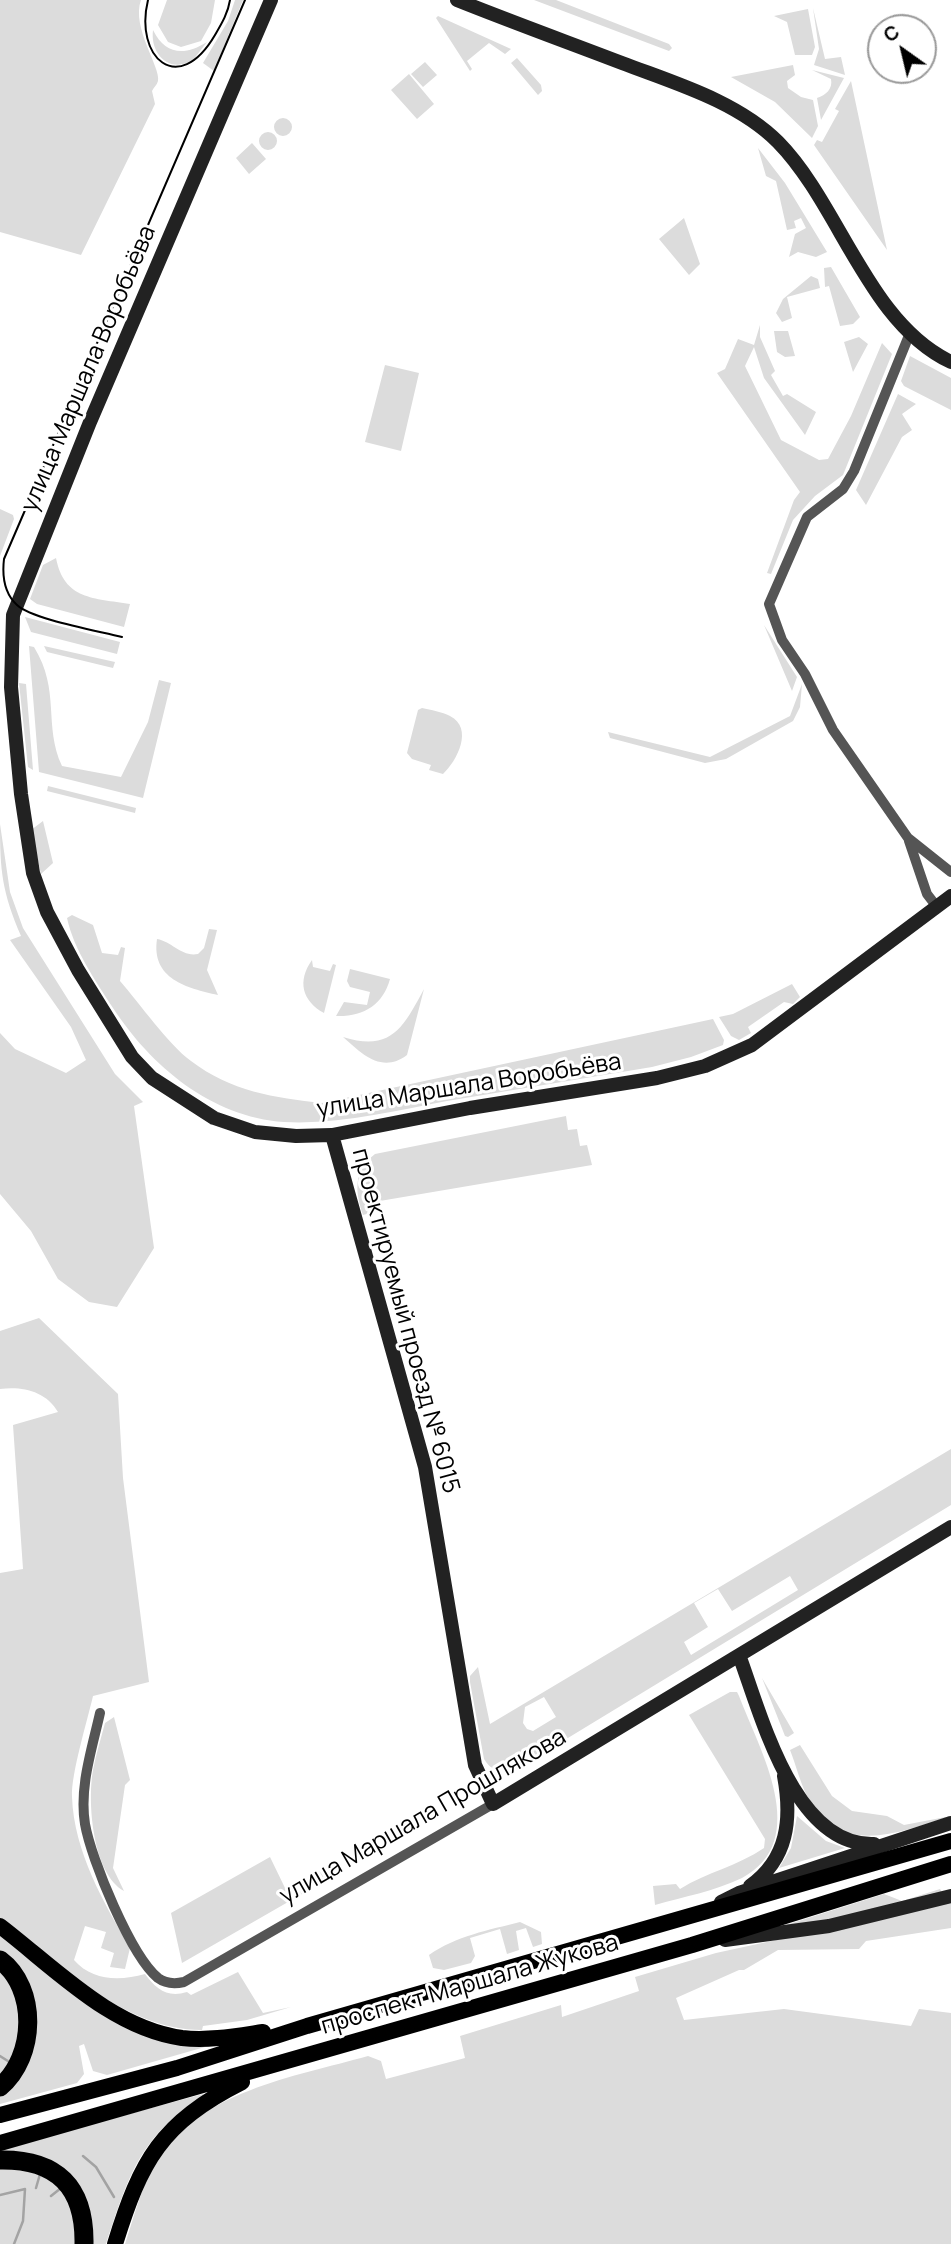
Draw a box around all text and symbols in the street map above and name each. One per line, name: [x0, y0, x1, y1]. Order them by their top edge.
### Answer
north arrow: [867, 14, 937, 84]
text: С: [878, 19, 904, 48]
street label: улица Маршала Воробьёва: [16, 222, 162, 516]
street label: улица Маршала Воробьёва: [315, 1048, 623, 1124]
street label: проектируемый проезд № 6015: [345, 1145, 465, 1497]
street label: улица Маршала Прошлякова: [275, 1723, 571, 1911]
street label: проспект Маршала Жукова: [318, 1929, 622, 2041]

